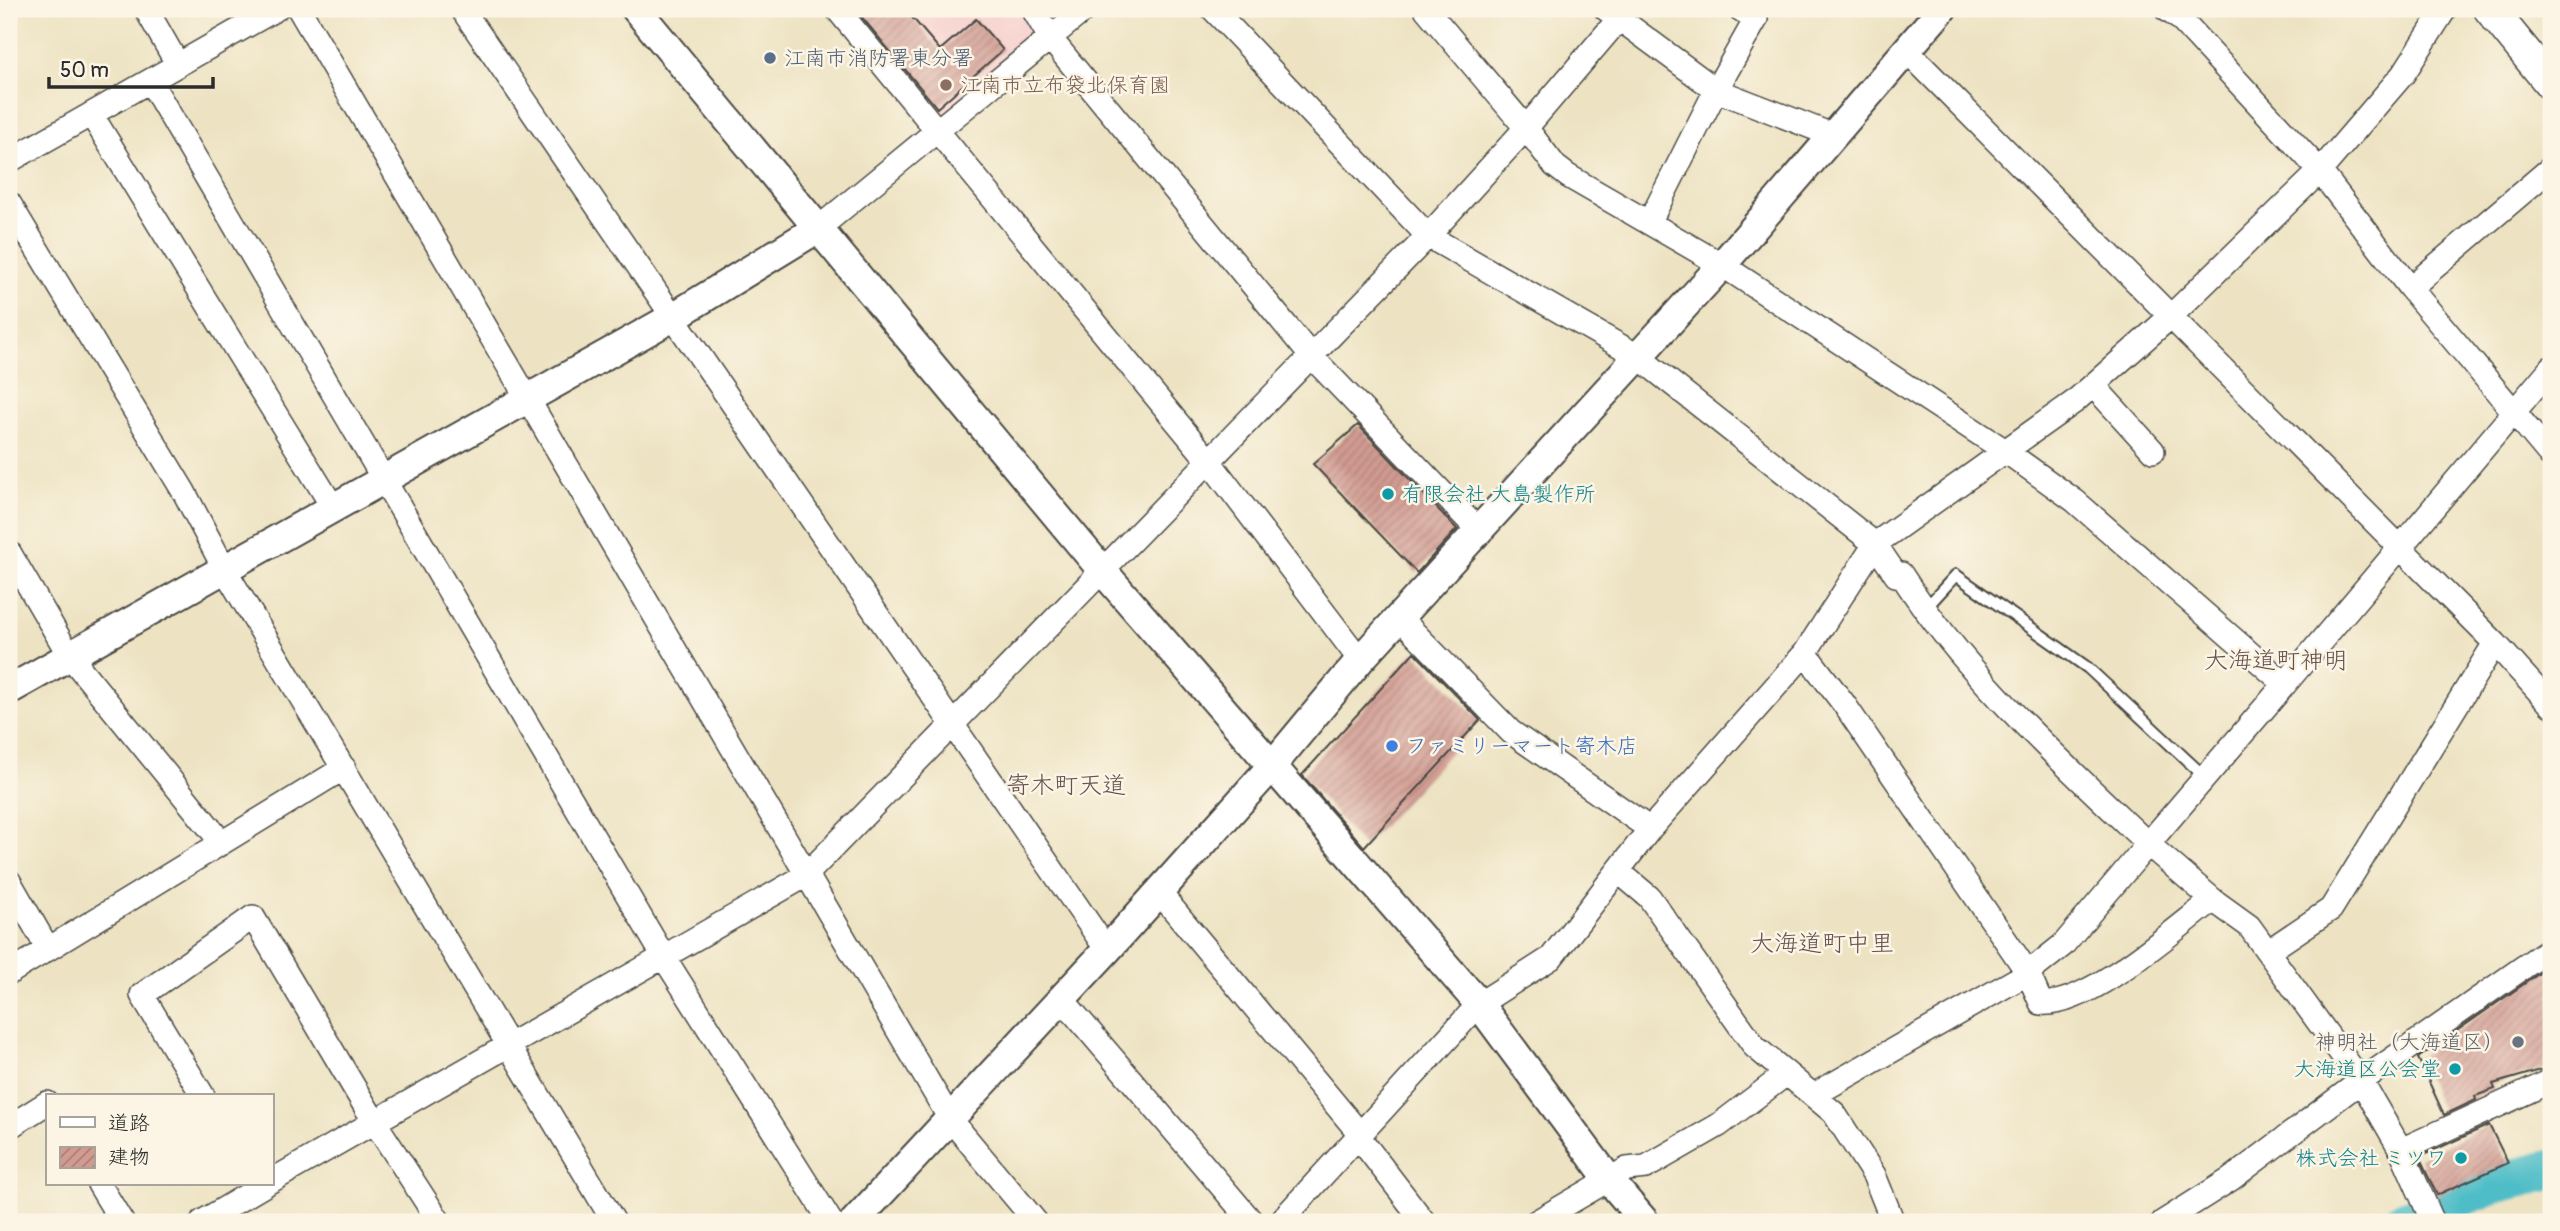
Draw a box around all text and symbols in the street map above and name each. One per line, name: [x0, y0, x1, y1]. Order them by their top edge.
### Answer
place label: 江南市消防署東分署: [784, 45, 973, 72]
scale bar: [49, 46, 214, 90]
marker: 江南市消防署東分署: [762, 50, 778, 66]
text: 50 m: [60, 57, 109, 84]
place label: 江南市立布袋北保育園: [960, 72, 1170, 99]
marker: 江南市立布袋北保育園: [938, 77, 954, 93]
place label: 有限会社 大島製作所: [1402, 481, 1596, 508]
marker: 有限会社 大島製作所: [1380, 486, 1396, 502]
district label: 大海道町神明: [2204, 646, 2348, 675]
place label: ファミリーマート寄木店: [1406, 733, 1637, 760]
marker: ファミリーマート寄木店: [1384, 738, 1400, 754]
district label: 寄木町天道: [1006, 771, 1126, 800]
district label: 大海道町中里: [1750, 929, 1894, 958]
place label: 神明社（大海道区）: [2315, 1029, 2504, 1056]
marker: 神明社（大海道区）: [2510, 1034, 2526, 1050]
place label: 大海道区公会堂: [2294, 1056, 2441, 1083]
marker: 大海道区公会堂: [2447, 1061, 2463, 1077]
legend: [46, 1094, 273, 1186]
text: 道路: [108, 1110, 150, 1137]
text: 建物: [108, 1144, 150, 1171]
place label: 株式会社 ミツワ: [2295, 1145, 2447, 1172]
marker: 株式会社 ミツワ: [2453, 1150, 2469, 1166]

